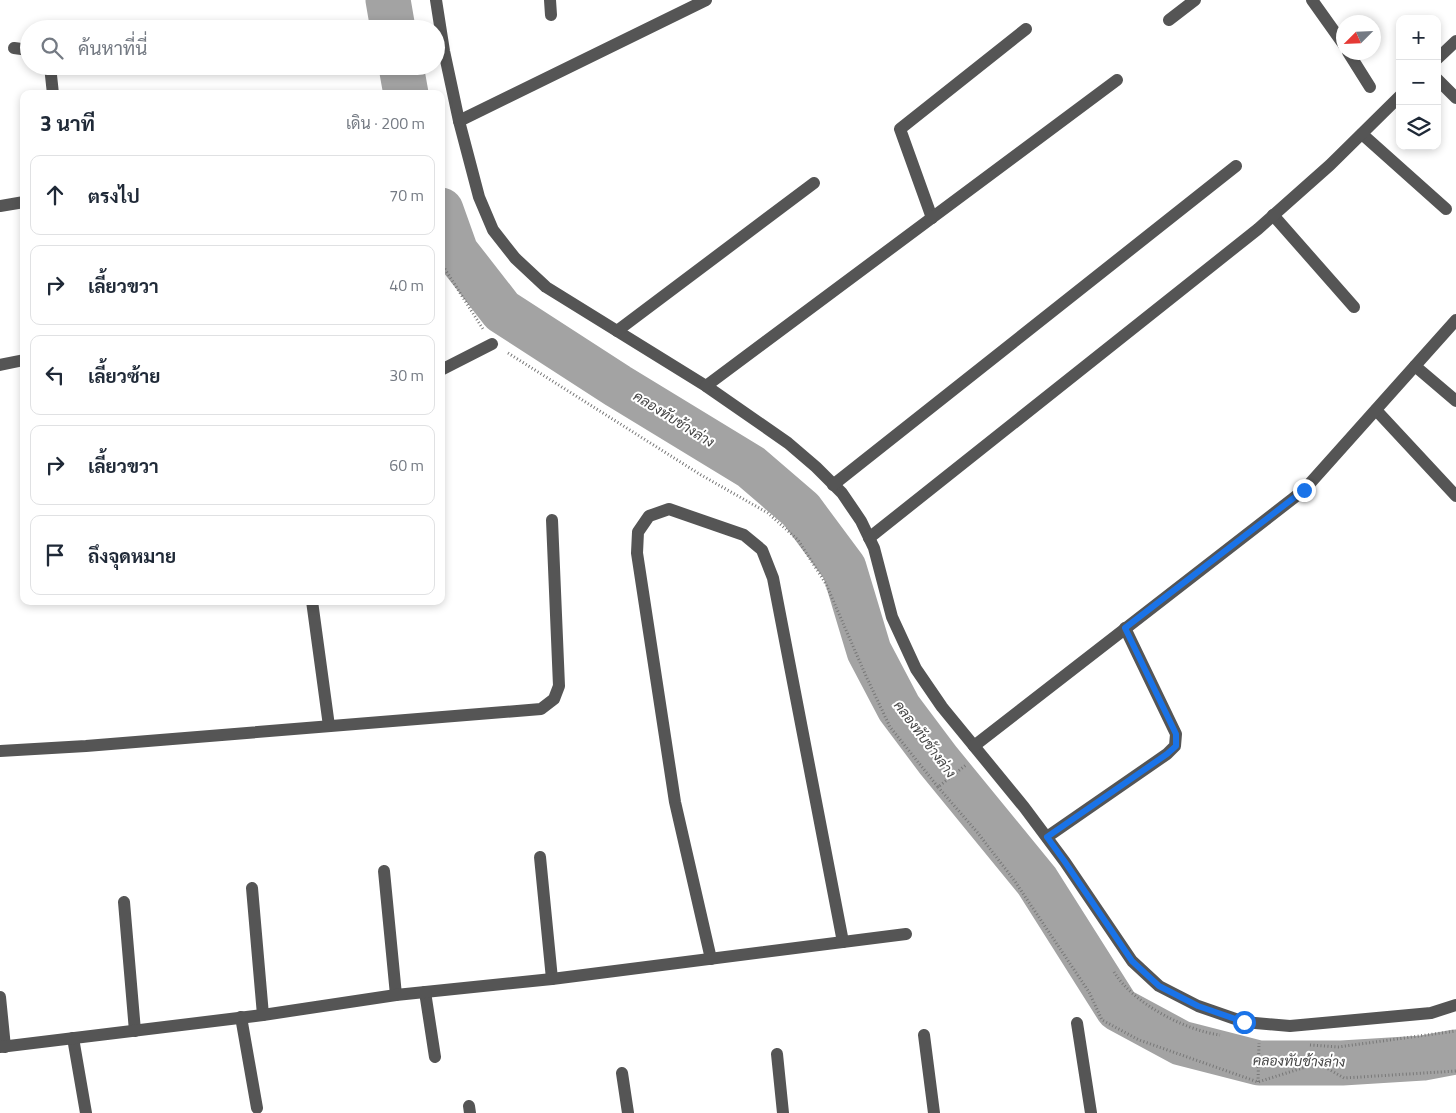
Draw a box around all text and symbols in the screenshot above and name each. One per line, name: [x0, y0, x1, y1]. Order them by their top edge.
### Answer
north arrow: [1336, 15, 1381, 60]
map controls: [1396, 15, 1441, 150]
button: +: [1396, 15, 1441, 60]
search box: [20, 20, 445, 75]
text: ค้นหาที่นี่: [78, 33, 147, 62]
icon: search: [38, 34, 66, 62]
button: −: [1396, 60, 1441, 105]
button: layers: [1396, 105, 1441, 150]
text: 3 นาที: [40, 107, 95, 139]
text: เดิน · 200 m: [346, 111, 425, 135]
icon: ahead: [41, 181, 69, 209]
text: ตรงไป: [88, 181, 140, 210]
text: 70 m: [389, 183, 424, 207]
icon: right: [41, 271, 69, 299]
text: เลี้ยวขวา: [88, 271, 159, 300]
text: 40 m: [389, 273, 424, 297]
icon: left: [41, 361, 69, 389]
text: เลี้ยวซ้าย: [88, 361, 160, 390]
text: 30 m: [389, 363, 424, 387]
water label: คลองทับช้างล่าง: [630, 385, 719, 452]
icon: right: [41, 451, 69, 479]
text: เลี้ยวขวา: [88, 451, 159, 480]
text: 60 m: [389, 453, 424, 477]
route end: [1293, 479, 1316, 502]
icon: arrive: [41, 541, 69, 569]
text: ถึงจุดหมาย: [88, 541, 176, 570]
water label: คลองทับช้างล่าง: [889, 696, 962, 782]
route start: [1233, 1011, 1256, 1034]
water label: คลองทับช้างล่าง: [1253, 1049, 1345, 1072]

